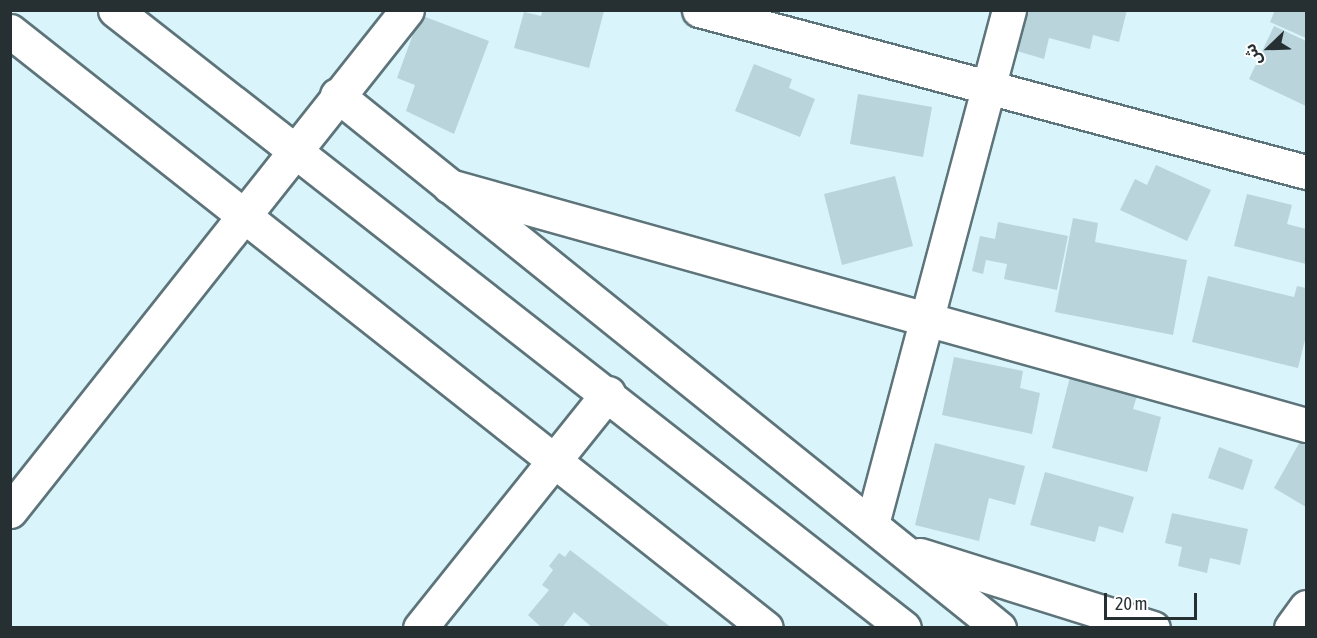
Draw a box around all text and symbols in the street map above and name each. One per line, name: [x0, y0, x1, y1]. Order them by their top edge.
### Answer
north arrow: [1239, 18, 1299, 78]
text: ش: [1240, 41, 1265, 69]
scale bar: [1107, 581, 1200, 619]
text: 20 m: [1115, 593, 1147, 614]

